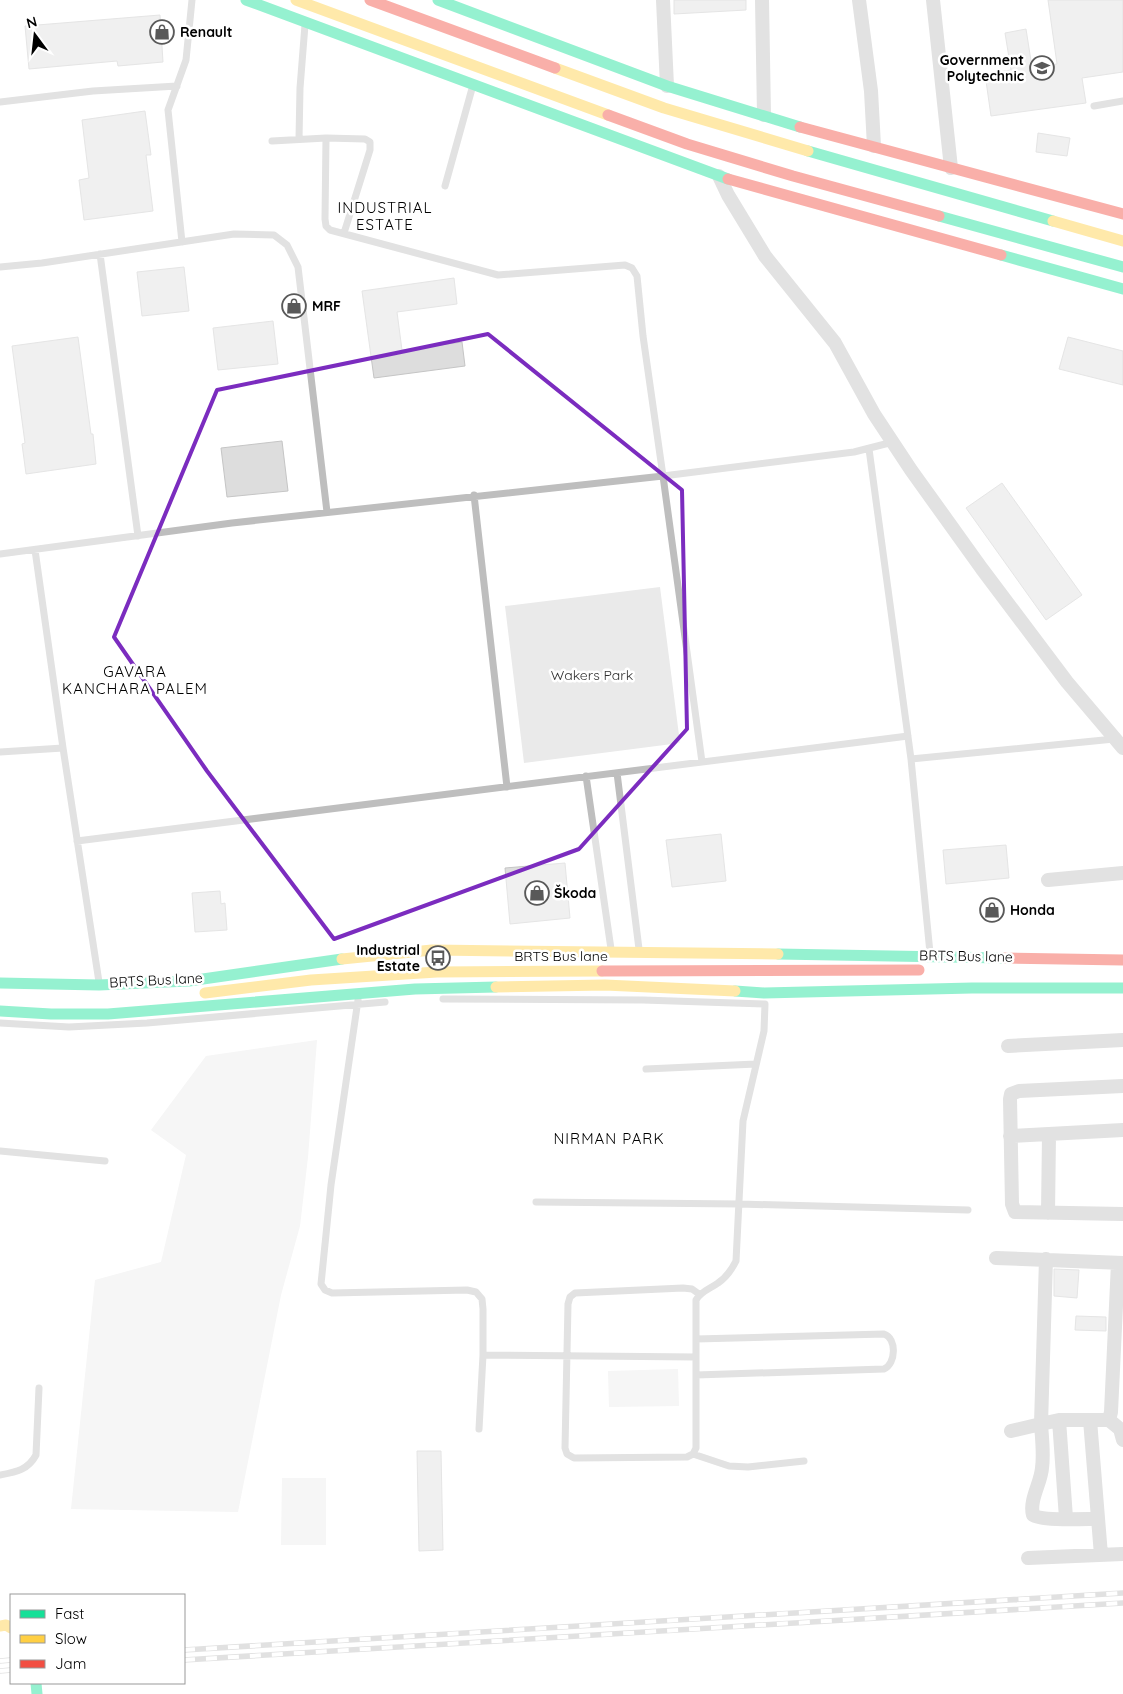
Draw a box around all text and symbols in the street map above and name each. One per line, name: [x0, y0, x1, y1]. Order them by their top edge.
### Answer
north arrow: [10, 10, 60, 60]
text: N: [24, 12, 39, 32]
shop icon: Renault: [149, 19, 175, 45]
place label: Renault: [180, 23, 233, 41]
place label: Government Polytechnic: [940, 51, 1024, 85]
school or university icon: Government Polytechnic: [1029, 55, 1055, 81]
district label: INDUSTRIAL ESTATE: [338, 198, 432, 234]
shop icon: MRF: [281, 293, 307, 319]
place label: MRF: [312, 297, 341, 315]
district label: GAVARA KANCHARA PALEM: [62, 662, 208, 698]
park label: Wakers Park: [551, 666, 633, 684]
shop icon: Škoda: [524, 880, 550, 906]
place label: Škoda: [554, 884, 596, 902]
shop icon: Honda: [979, 897, 1005, 923]
place label: Honda: [1010, 901, 1055, 919]
place label: Industrial Estate: [356, 941, 420, 975]
bus stop icon: Industrial Estate: [425, 945, 451, 971]
street label: BRTS Bus lane: [919, 946, 1013, 966]
street label: BRTS Bus lane: [514, 947, 608, 965]
street label: BRTS Bus lane: [109, 969, 203, 991]
district label: NIRMAN PARK: [553, 1129, 665, 1148]
legend: [10, 1594, 185, 1684]
text: Fast: [55, 1604, 84, 1623]
text: Slow: [55, 1629, 87, 1648]
text: Jam: [55, 1654, 86, 1673]

